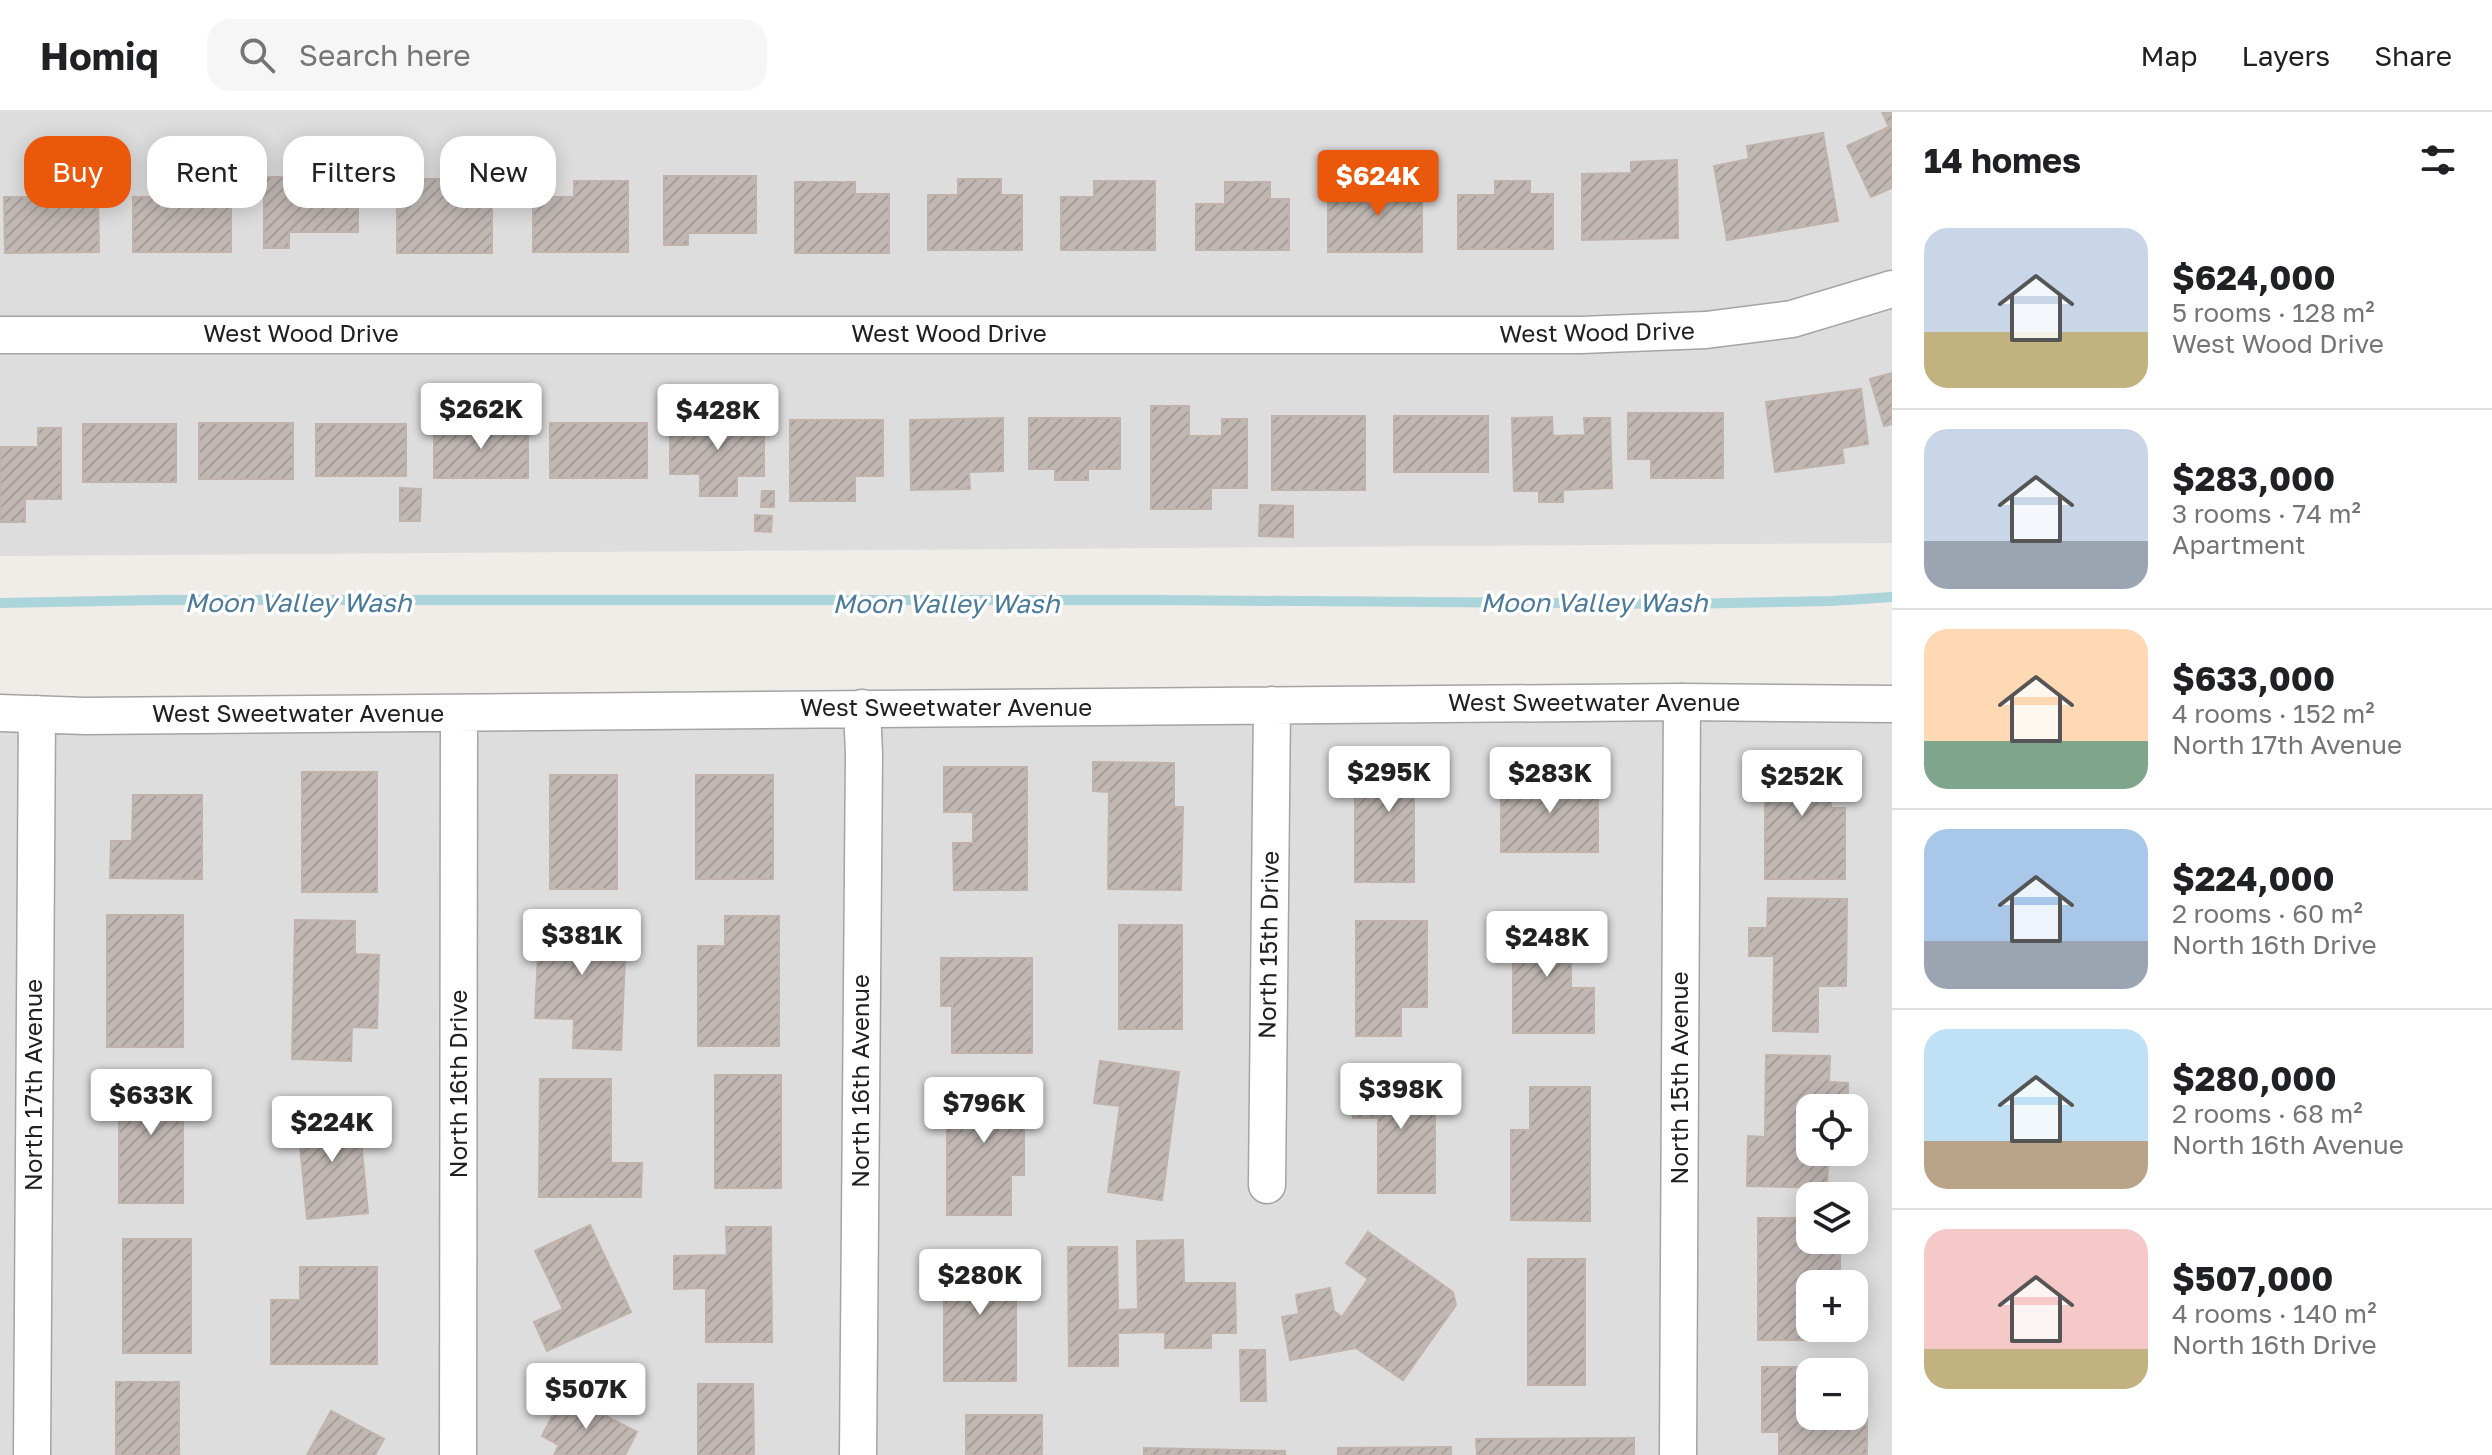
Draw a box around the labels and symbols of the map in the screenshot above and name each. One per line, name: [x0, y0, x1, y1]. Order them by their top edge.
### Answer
pin: $624K: [1322, 150, 1434, 218]
street label: West Wood Drive: [1499, 315, 1695, 348]
street label: West Wood Drive: [203, 318, 399, 347]
street label: West Wood Drive: [851, 318, 1047, 347]
pin: $262K: [425, 383, 537, 451]
pin: $428K: [662, 384, 774, 452]
water label: Moon Valley Wash: [185, 587, 412, 618]
water label: Moon Valley Wash: [1481, 587, 1708, 618]
water label: Moon Valley Wash: [833, 588, 1060, 619]
street label: West Sweetwater Avenue: [1448, 687, 1740, 716]
street label: West Sweetwater Avenue: [800, 692, 1092, 721]
street label: West Sweetwater Avenue: [152, 698, 444, 727]
pin: $295K: [1333, 746, 1445, 814]
pin: $283K: [1494, 747, 1606, 815]
pin: $252K: [1746, 750, 1858, 818]
street label: North 15th Drive: [1251, 851, 1284, 1039]
pin: $381K: [526, 909, 638, 977]
pin: $248K: [1491, 911, 1603, 979]
street label: North 15th Avenue: [1664, 971, 1693, 1185]
street label: North 16th Avenue: [845, 974, 874, 1188]
street label: North 17th Avenue: [18, 979, 47, 1191]
street label: North 16th Drive: [443, 990, 472, 1178]
pin: $398K: [1345, 1063, 1457, 1131]
pin: $633K: [95, 1069, 207, 1137]
pin: $796K: [928, 1077, 1040, 1145]
pin: $224K: [276, 1096, 388, 1164]
pin: $280K: [924, 1249, 1036, 1317]
pin: $507K: [530, 1363, 642, 1431]

